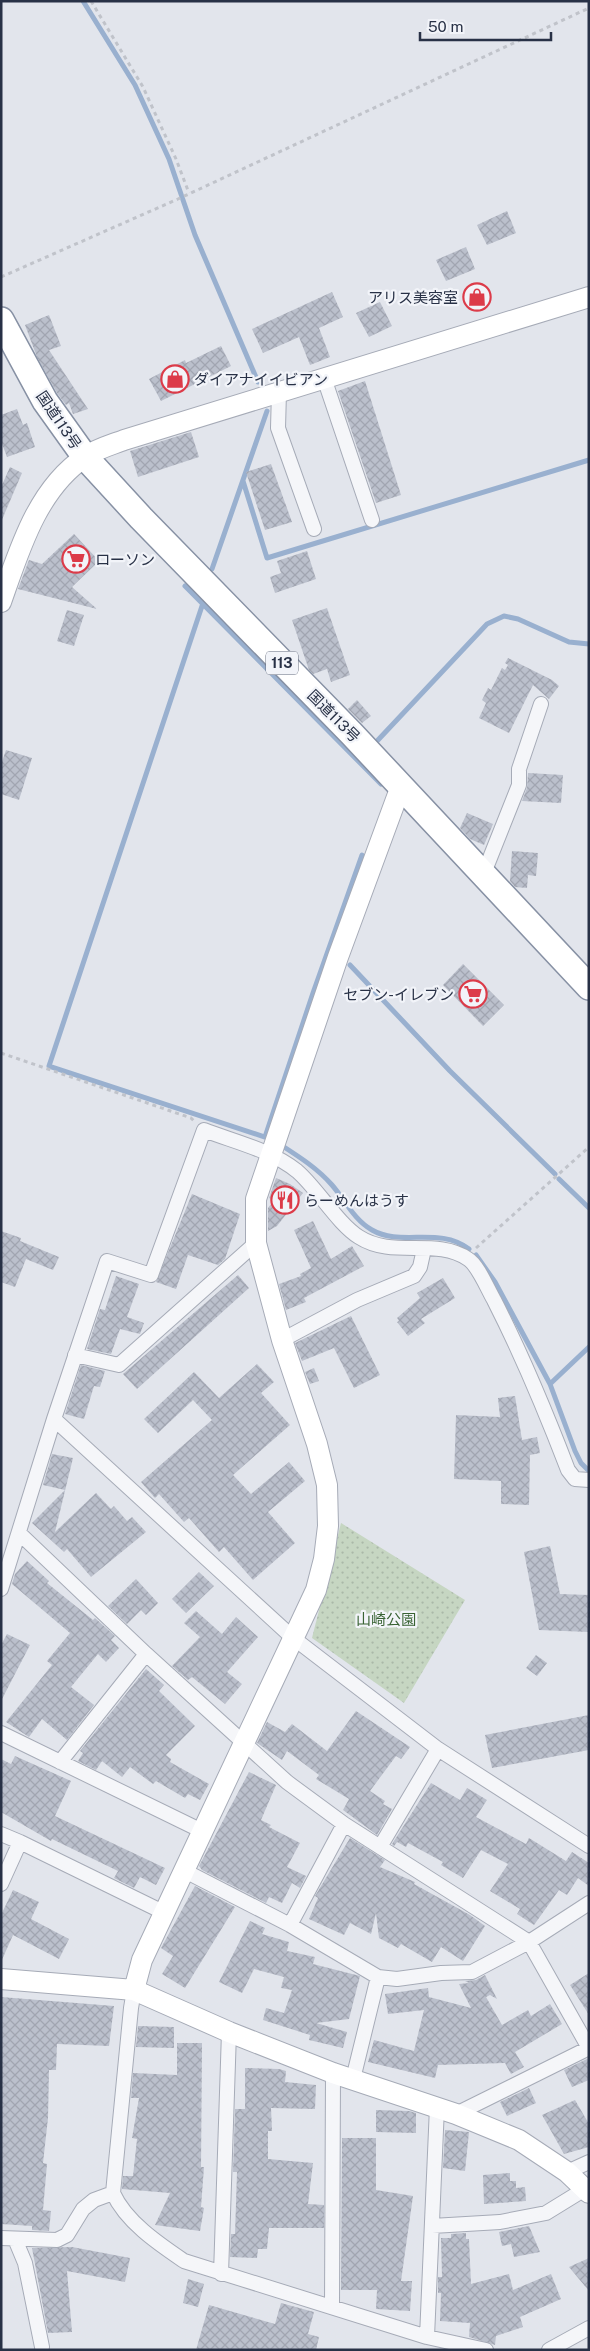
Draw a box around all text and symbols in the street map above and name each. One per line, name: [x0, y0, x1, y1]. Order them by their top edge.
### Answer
scale bar: [420, 10, 551, 42]
text: 50 m: [428, 18, 463, 35]
shop icon: アリス美容室: [462, 282, 492, 312]
place label: アリス美容室: [368, 289, 458, 306]
shop icon: ダイアナイイビアン: [160, 364, 190, 394]
place label: ダイアナイイビアン: [194, 371, 328, 388]
street label: 国道113号: [33, 388, 85, 452]
supermarket icon: ローソン: [61, 544, 91, 574]
place label: ローソン: [95, 551, 155, 568]
road number: 113: [266, 651, 298, 674]
street label: 国道113号: [304, 686, 364, 746]
supermarket icon: セブン-イレブン: [458, 979, 488, 1009]
place label: セブン-イレブン: [343, 986, 454, 1003]
restaurant icon: らーめんはうす: [270, 1185, 300, 1215]
place label: らーめんはうす: [304, 1192, 409, 1209]
park label: 山崎公園: [356, 1611, 416, 1628]

